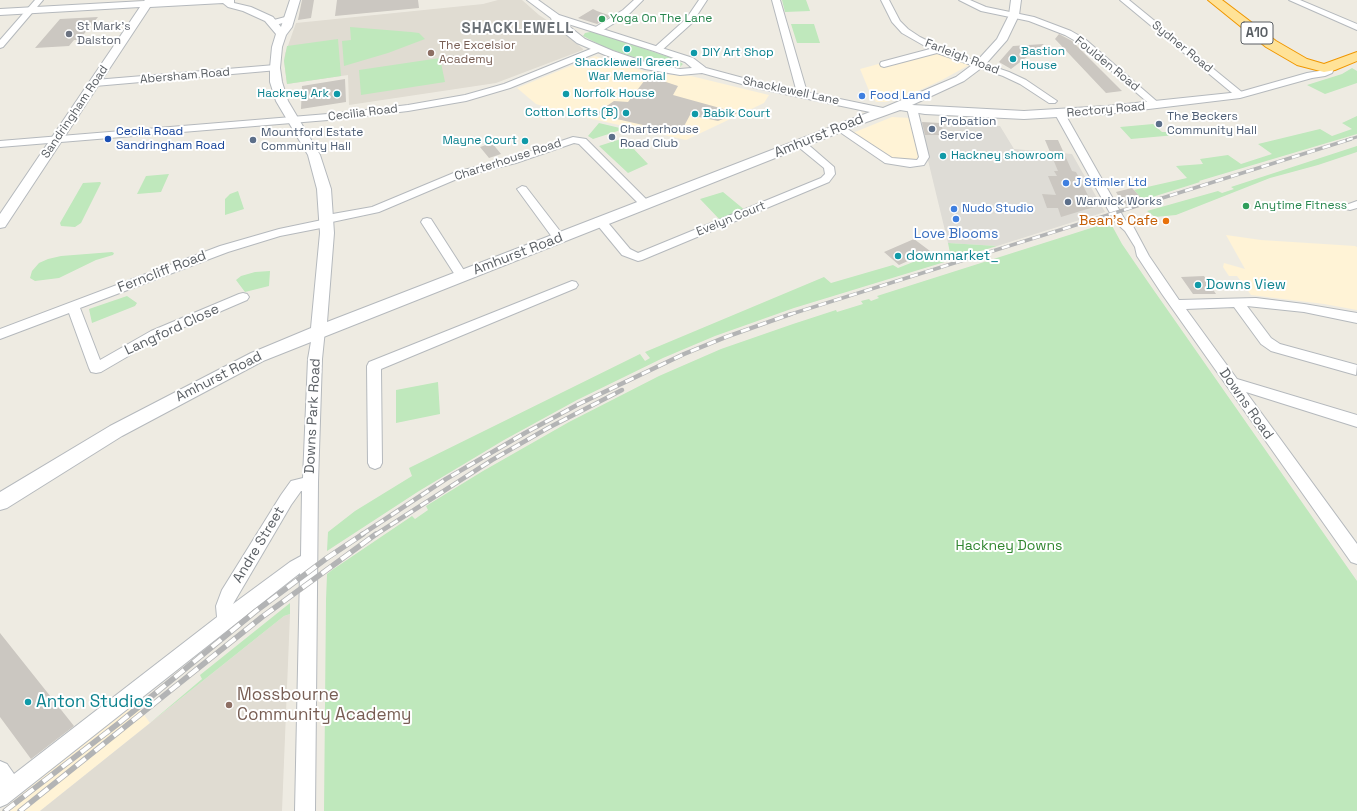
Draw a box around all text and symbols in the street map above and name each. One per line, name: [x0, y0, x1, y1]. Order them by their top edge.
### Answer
place label: Yoga On The Lane: [610, 12, 712, 26]
marker: Yoga On The Lane: [597, 14, 607, 24]
street label: Sydner Road: [1149, 18, 1215, 76]
place label: St Mark's Dalston: [77, 20, 131, 48]
district label: SHACKLEWELL: [462, 20, 574, 38]
road number: A10: [1241, 22, 1273, 44]
marker: St Mark's Dalston: [64, 29, 74, 39]
street label: Foulden Road: [1072, 34, 1142, 94]
street label: Farleigh Road: [923, 36, 1001, 78]
place label: The Excelsior Academy: [439, 39, 516, 67]
marker: Shacklewell Green War Memorial: [622, 44, 632, 54]
place label: Bastion House: [1021, 45, 1065, 73]
place label: DIY Art Shop: [702, 46, 774, 60]
marker: The Excelsior Academy: [426, 48, 436, 58]
marker: DIY Art Shop: [689, 48, 699, 58]
marker: Bastion House: [1008, 54, 1018, 64]
place label: Shacklewell Green War Memorial: [575, 56, 679, 84]
street label: Sandringham Road: [39, 63, 111, 161]
street label: Abersham Road: [139, 65, 231, 87]
street label: Shacklewell Lane: [741, 74, 841, 108]
place label: Hackney Ark: [257, 87, 329, 101]
place label: Norfolk House: [574, 87, 655, 101]
marker: Hackney Ark: [332, 89, 342, 99]
marker: Norfolk House: [561, 89, 571, 99]
place label: Food Land: [870, 89, 931, 103]
marker: Food Land: [857, 91, 867, 101]
street label: Rectory Road: [1066, 99, 1146, 121]
street label: Cecilia Road: [327, 102, 399, 124]
place label: Cotton Lofts (B): [525, 106, 618, 120]
place label: Babik Court: [703, 107, 771, 121]
marker: Cotton Lofts (B): [621, 108, 631, 118]
marker: Babik Court: [690, 109, 700, 119]
street label: Amhurst Road: [772, 110, 866, 162]
place label: The Beckers Community Hall: [1167, 110, 1257, 138]
place label: Probation Service: [940, 115, 996, 143]
marker: The Beckers Community Hall: [1154, 119, 1164, 129]
place label: Charterhouse Road Club: [620, 123, 699, 151]
marker: Probation Service: [927, 124, 937, 134]
place label: Cecila Road Sandringham Road: [116, 125, 225, 153]
place label: Mountford Estate Community Hall: [261, 126, 363, 154]
marker: Charterhouse Road Club: [607, 132, 617, 142]
marker: Cecila Road Sandringham Road: [103, 134, 113, 144]
place label: Mayne Court: [442, 134, 517, 148]
marker: Mountford Estate Community Hall: [248, 135, 258, 145]
street label: Charterhouse Road: [453, 136, 563, 184]
marker: Mayne Court: [520, 136, 530, 146]
place label: Hackney showroom: [951, 149, 1064, 163]
marker: Hackney showroom: [938, 151, 948, 161]
place label: J Stimler Ltd: [1074, 176, 1147, 190]
marker: J Stimler Ltd: [1061, 178, 1071, 188]
place label: Warwick Works: [1076, 195, 1162, 209]
marker: Warwick Works: [1063, 197, 1073, 207]
street label: Evelyn Court: [694, 199, 768, 239]
place label: Anytime Fitness: [1254, 199, 1347, 213]
marker: Anytime Fitness: [1241, 201, 1251, 211]
place label: Nudo Studio: [962, 202, 1034, 216]
marker: Nudo Studio: [949, 204, 959, 214]
place label: Bean's Cafe: [1079, 213, 1158, 229]
marker: Love Blooms: [951, 214, 961, 224]
marker: Bean's Cafe: [1161, 216, 1171, 226]
place label: Love Blooms: [914, 226, 998, 242]
street label: Amhurst Road: [471, 229, 565, 279]
street label: Ferncliff Road: [115, 247, 209, 297]
place label: downmarket_: [906, 248, 999, 264]
marker: downmarket_: [893, 251, 903, 261]
place label: Downs View: [1206, 277, 1286, 293]
marker: Downs View: [1193, 280, 1203, 290]
street label: Langford Close: [122, 301, 222, 359]
street label: Amhurst Road: [173, 348, 265, 406]
street label: Downs Park Road: [302, 358, 324, 474]
street label: Downs Road: [1215, 365, 1277, 443]
street label: Andre Street: [230, 504, 288, 586]
park label: Hackney Downs: [956, 538, 1062, 554]
place label: Mossbourne Community Academy: [237, 685, 411, 725]
place label: Anton Studios: [36, 692, 153, 712]
marker: Anton Studios: [23, 697, 33, 707]
marker: Mossbourne Community Academy: [224, 700, 234, 710]

